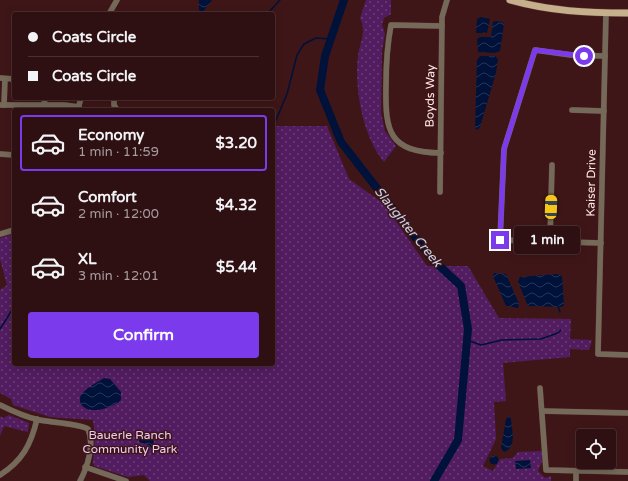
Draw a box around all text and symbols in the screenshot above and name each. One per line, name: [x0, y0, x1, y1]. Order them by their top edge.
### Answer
text: Coats Circle: [52, 28, 136, 46]
route start: [575, 47, 593, 65]
street label: Boyds Way: [422, 64, 438, 128]
text: Coats Circle: [52, 67, 136, 85]
icon: car: [30, 125, 66, 161]
text: Economy: [78, 126, 144, 144]
text: $3.20: [216, 134, 257, 152]
text: 1 min · 11:59: [78, 144, 159, 160]
street label: Kaiser Drive: [583, 149, 599, 217]
water label: Slaughter Creek: [371, 184, 446, 271]
icon: car: [30, 187, 66, 223]
text: Comfort: [78, 188, 137, 206]
car: [545, 195, 557, 219]
text: $4.32: [216, 196, 257, 214]
text: 2 min · 12:00: [78, 206, 159, 222]
callout: 1 min: [514, 226, 580, 254]
route end: [491, 231, 509, 249]
text: 1 min: [530, 232, 564, 248]
icon: car: [30, 249, 66, 285]
text: XL: [78, 250, 97, 268]
text: $5.44: [216, 258, 257, 276]
text: 3 min · 12:01: [78, 268, 159, 284]
button: Confirm: [28, 312, 259, 358]
park label: Bauerle Ranch Community Park: [83, 428, 178, 456]
map controls: [576, 429, 616, 469]
button: locate: [576, 429, 616, 469]

